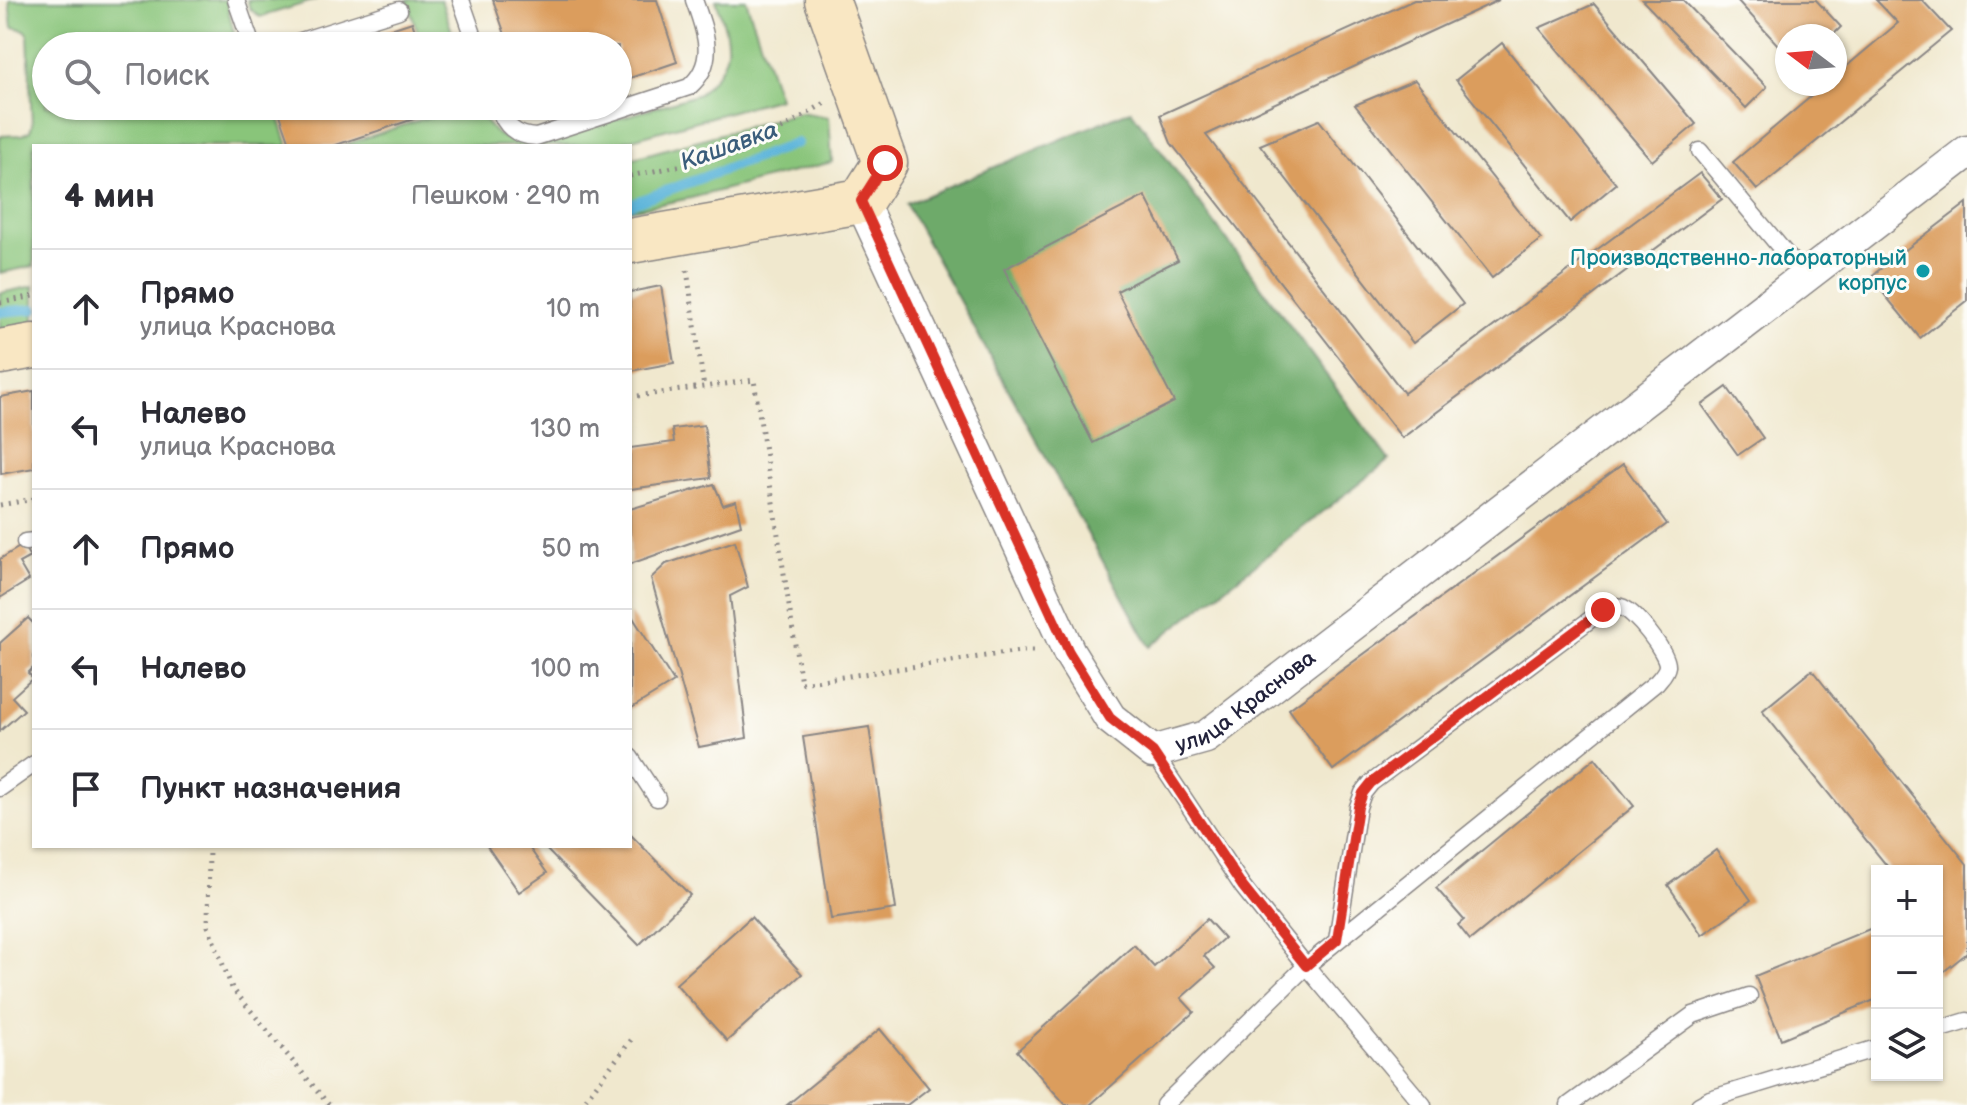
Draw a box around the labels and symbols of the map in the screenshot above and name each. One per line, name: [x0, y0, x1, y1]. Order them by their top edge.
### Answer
north arrow: [1775, 24, 1847, 96]
water label: Кашавка: [676, 115, 782, 177]
route start: [867, 145, 903, 181]
place label: Производственно-лабораторный корпус: [1570, 245, 1907, 297]
marker: Производственно-лабораторный корпус: [1914, 262, 1932, 280]
route end: [1585, 592, 1621, 628]
street label: улица Краснова: [1172, 644, 1321, 758]

